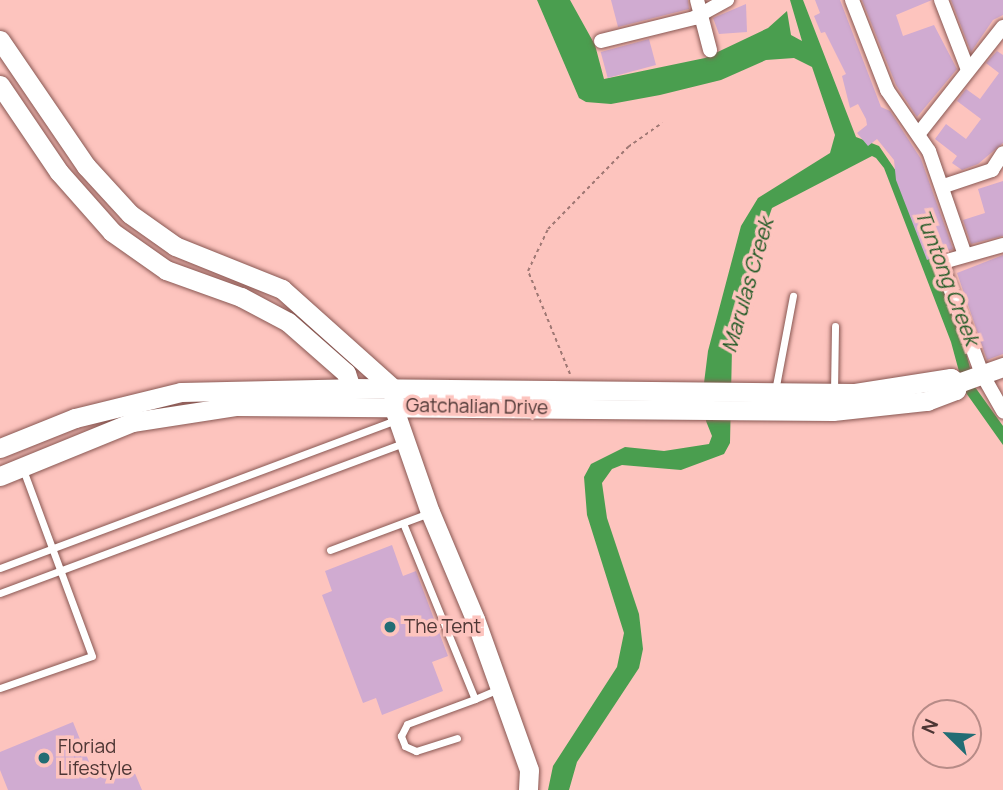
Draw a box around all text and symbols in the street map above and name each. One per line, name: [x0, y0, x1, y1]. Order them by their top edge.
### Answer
water label: Tuntong Creek: [911, 206, 985, 348]
water label: Marulas Creek: [716, 215, 778, 355]
street label: Gatchalian Drive: [406, 394, 548, 420]
place label: The Tent: [404, 616, 481, 638]
marker: The Tent: [382, 619, 398, 635]
north arrow: [912, 699, 982, 769]
text: N: [915, 715, 944, 738]
place label: Floriad Lifestyle: [58, 736, 132, 780]
marker: Floriad Lifestyle: [36, 750, 52, 766]

